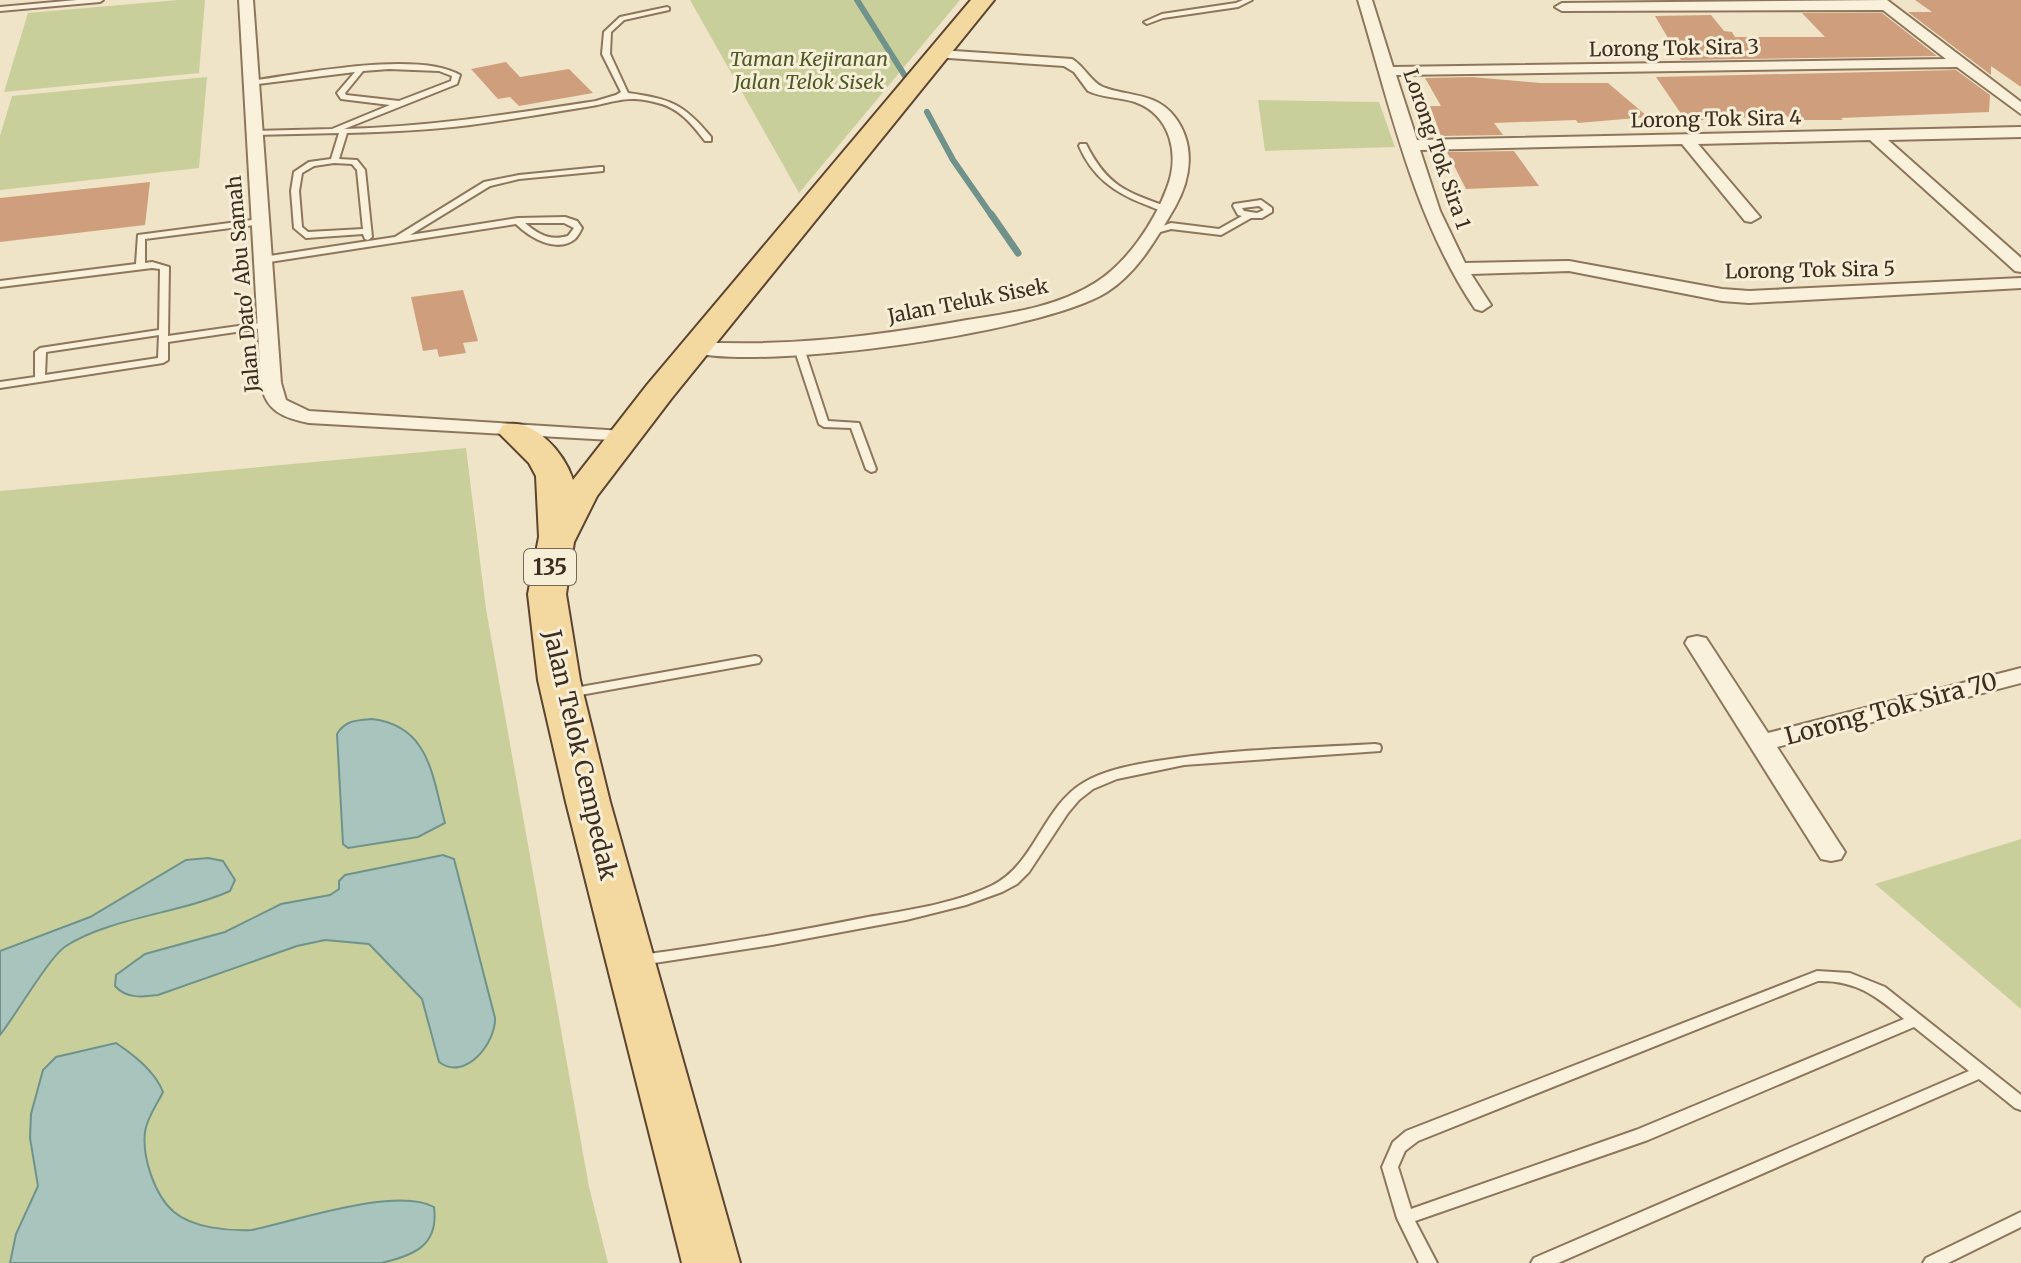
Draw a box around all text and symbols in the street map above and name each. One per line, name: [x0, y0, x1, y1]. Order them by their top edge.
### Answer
street label: Lorong Tok Sira 3: [1589, 34, 1759, 61]
park label: Taman Kejiranan Jalan Telok Sisek: [730, 46, 888, 94]
street label: Lorong Tok Sira 1: [1398, 66, 1477, 232]
street label: Lorong Tok Sira 4: [1630, 105, 1802, 132]
street label: Jalan Dato' Abu Samah: [221, 175, 265, 394]
street label: Lorong Tok Sira 5: [1725, 256, 1895, 283]
street label: Jalan Teluk Sisek: [885, 273, 1051, 329]
road number: 135: [524, 549, 576, 585]
street label: Jalan Telok Cempedak: [536, 626, 625, 884]
street label: Lorong Tok Sira 70: [1781, 665, 2001, 752]

